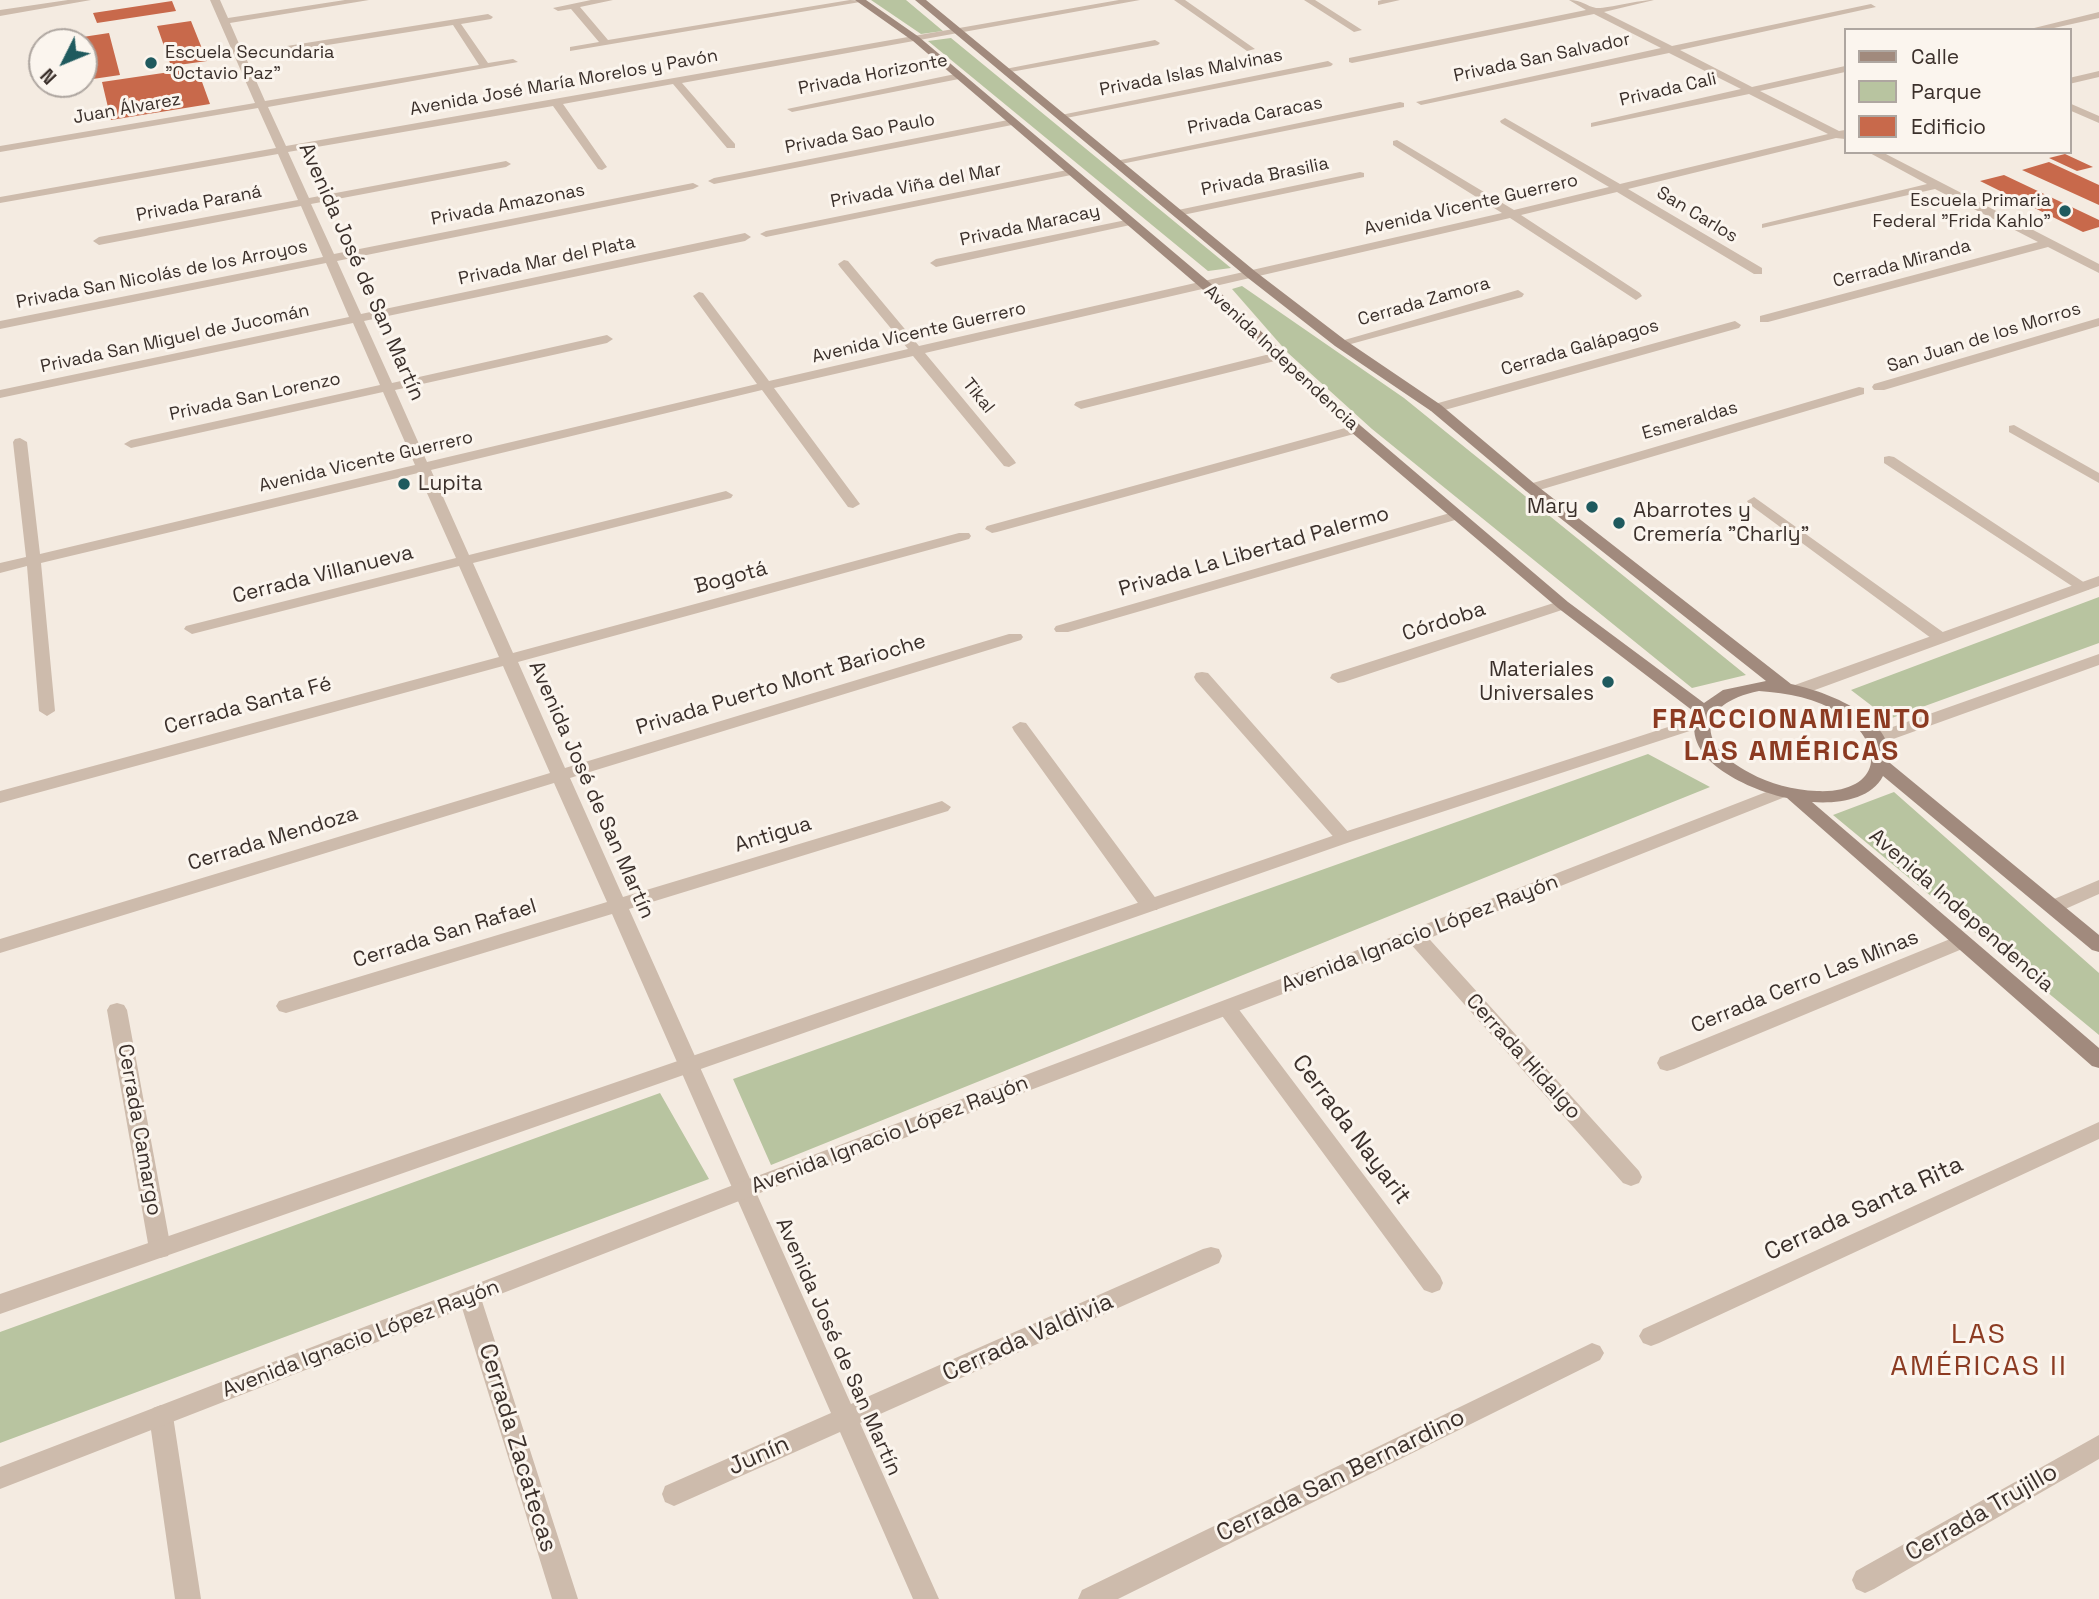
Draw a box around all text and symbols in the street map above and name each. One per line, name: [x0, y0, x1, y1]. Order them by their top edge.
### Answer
north arrow: [28, 28, 98, 98]
legend: [1843, 28, 2071, 154]
street label: Privada San Salvador: [1452, 29, 1632, 87]
place label: Escuela Secundaria "Octavio Paz": [165, 42, 334, 84]
text: Calle: [1911, 43, 1959, 70]
street label: Avenida José María Morelos y Pavón: [408, 45, 720, 121]
street label: Privada Islas Malvinas: [1098, 45, 1284, 101]
street label: Privada Horizonte: [796, 50, 950, 100]
marker: Escuela Secundaria "Octavio Paz": [143, 55, 159, 71]
text: N: [35, 63, 62, 89]
street label: Privada Cali: [1617, 68, 1719, 112]
text: Parque: [1911, 78, 1982, 105]
street label: Juan Álvarez: [71, 89, 183, 129]
street label: Privada Caracas: [1186, 92, 1324, 140]
street label: Privada Sao Paulo: [783, 109, 937, 159]
text: Edificio: [1911, 113, 1986, 140]
street label: Avenida José de San Martín: [293, 139, 429, 405]
street label: Privada Brasilia: [1199, 153, 1331, 201]
street label: Privada Viña del Mar: [829, 159, 1003, 213]
street label: Avenida Vicente Guerrero: [1362, 170, 1580, 240]
street label: Privada Amazonas: [429, 179, 587, 231]
street label: Privada Paraná: [134, 181, 264, 227]
street label: San Carlos: [1653, 182, 1741, 248]
place label: Escuela Primaria Federal "Frida Kahlo": [1873, 190, 2051, 232]
street label: Privada Maracay: [958, 201, 1102, 251]
marker: Escuela Primaria Federal "Frida Kahlo": [2057, 203, 2073, 219]
street label: Privada Mar del Plata: [457, 232, 637, 290]
street label: Cerrada Miranda: [1831, 235, 1973, 293]
street label: Privada San Nicolás de los Arroyos: [15, 236, 309, 314]
street label: Cerrada Zamora: [1356, 273, 1492, 331]
street label: Avenida Independencia: [1199, 281, 1363, 435]
street label: Avenida Vicente Guerrero: [810, 298, 1028, 368]
street label: San Juan de los Morros: [1885, 298, 2083, 378]
street label: Privada San Miguel de Jucomán: [39, 300, 311, 378]
street label: Cerrada Galápagos: [1499, 315, 1661, 381]
street label: Privada San Lorenzo: [167, 368, 343, 426]
street label: Tikal: [957, 374, 999, 418]
street label: Esmeraldas: [1640, 397, 1740, 445]
street label: Avenida Vicente Guerrero: [257, 427, 475, 497]
place label: Lupita: [418, 471, 483, 497]
marker: Lupita: [396, 476, 412, 492]
place label: Mary: [1527, 494, 1578, 520]
place label: Abarrotes y Cremería "Charly": [1633, 498, 1809, 548]
marker: Mary: [1584, 499, 1600, 515]
street label: Privada La Libertad Palermo: [1116, 501, 1392, 603]
marker: Abarrotes y Cremería "Charly": [1611, 515, 1627, 531]
street label: Cerrada Villanueva: [230, 540, 416, 610]
street label: Bogotá: [692, 556, 770, 600]
street label: Córdoba: [1399, 597, 1489, 647]
street label: Privada Puerto Mont Barioche: [633, 629, 929, 741]
street label: Avenida José de San Martín: [523, 657, 659, 923]
place label: Materiales Universales: [1479, 657, 1594, 707]
street label: Cerrada Santa Fé: [161, 672, 335, 740]
marker: Materiales Universales: [1600, 674, 1616, 690]
district label: FRACCIONAMIENTO LAS AMÉRICAS: [1654, 703, 1930, 769]
street label: Cerrada Mendoza: [185, 801, 361, 877]
street label: Antigua: [732, 811, 814, 859]
street label: Avenida Independencia: [1863, 824, 2059, 998]
street label: Avenida Ignacio López Rayón: [1278, 869, 1562, 999]
street label: Cerrada San Rafael: [350, 894, 540, 974]
street label: Cerrada Cerro Las Minas: [1688, 925, 1922, 1039]
street label: Cerrada Hidalgo: [1460, 989, 1586, 1125]
street label: Cerrada Camargo: [111, 1042, 167, 1218]
street label: Cerrada Nayarit: [1285, 1049, 1417, 1211]
street label: Avenida Ignacio López Rayón: [748, 1070, 1032, 1200]
street label: Cerrada Santa Rita: [1760, 1150, 1968, 1268]
street label: Avenida José de San Martín: [770, 1214, 906, 1480]
street label: Avenida Ignacio López Rayón: [219, 1274, 503, 1404]
street label: Cerrada Valdivia: [938, 1287, 1118, 1389]
district label: LAS AMÉRICAS II: [1892, 1318, 2066, 1384]
street label: Cerrada Zacatecas: [472, 1340, 562, 1556]
street label: Cerrada San Bernardino: [1212, 1403, 1470, 1549]
street label: Junín: [724, 1430, 794, 1482]
street label: Cerrada Trujillo: [1901, 1458, 2063, 1568]

